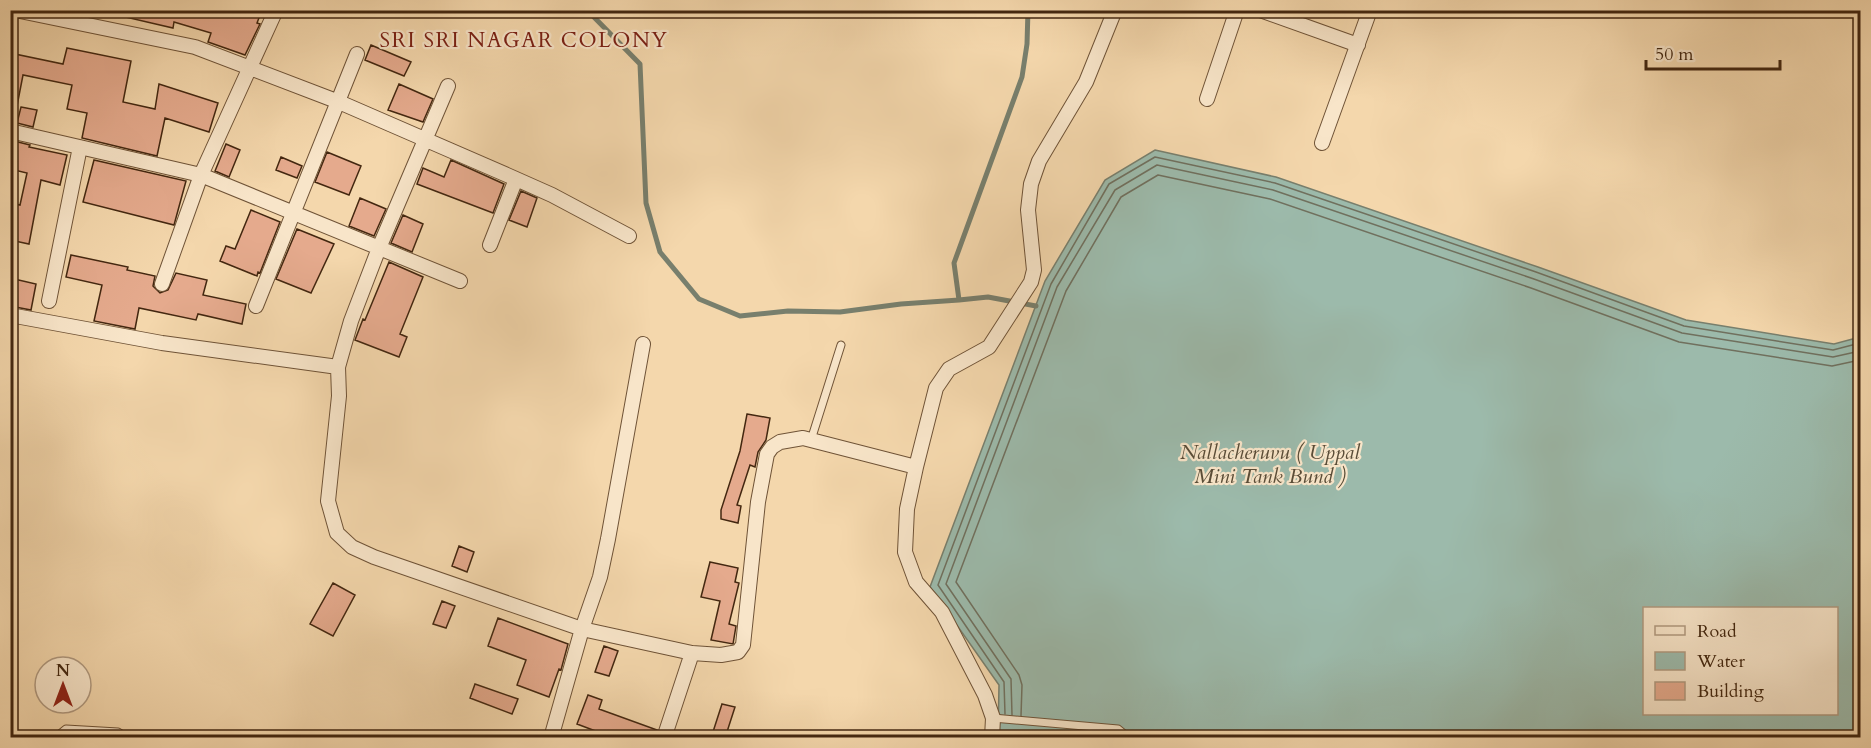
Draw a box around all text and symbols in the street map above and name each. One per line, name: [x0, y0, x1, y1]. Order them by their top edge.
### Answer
district label: SRI SRI NAGAR COLONY: [380, 26, 669, 55]
scale bar: [1646, 33, 1780, 71]
text: 50 m: [1655, 42, 1694, 67]
water label: Nallacheruvu ( Uppal Mini Tank Bund ): [1180, 438, 1361, 491]
legend: [1643, 607, 1838, 715]
text: Road: [1697, 619, 1737, 644]
text: Water: [1696, 649, 1746, 674]
north arrow: [33, 655, 93, 715]
text: N: [56, 660, 70, 682]
text: Building: [1697, 679, 1765, 704]

